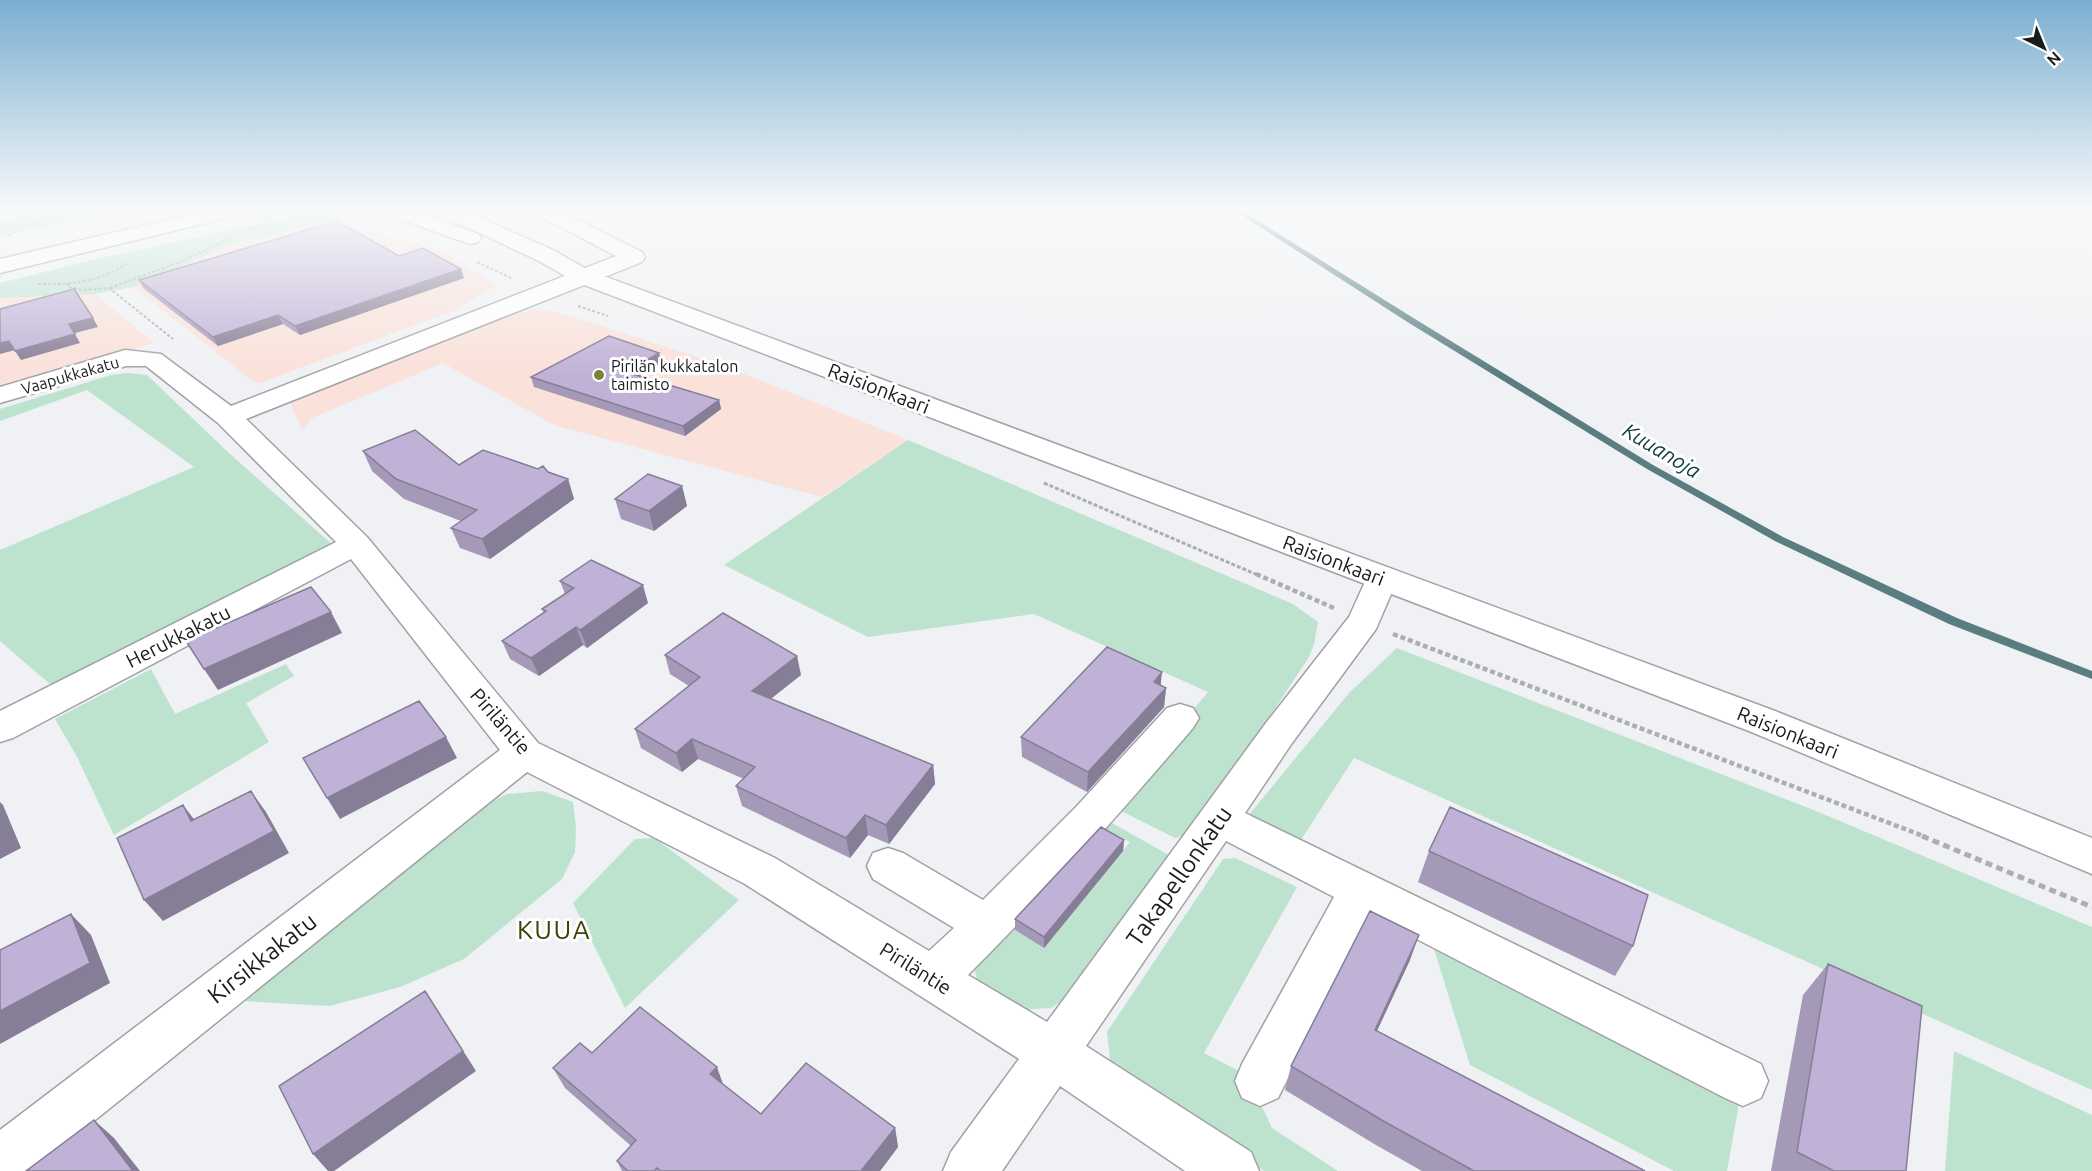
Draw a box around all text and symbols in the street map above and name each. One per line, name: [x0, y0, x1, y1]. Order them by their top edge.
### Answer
north arrow: [2014, 18, 2074, 78]
text: N: [2044, 48, 2065, 70]
street label: Vaapukkakatu: [19, 352, 121, 398]
place label: Pirilän kukkatalon taimisto: [611, 357, 738, 393]
street label: Raisionkaari: [825, 358, 933, 418]
marker: Pirilän kukkatalon taimisto: [592, 368, 606, 382]
water label: Kuuanoja: [1619, 418, 1705, 482]
street label: Raisionkaari: [1280, 530, 1388, 590]
street label: Herukkakatu: [122, 600, 234, 672]
street label: Piriläntie: [466, 683, 536, 759]
street label: Raisionkaari: [1734, 701, 1842, 763]
street label: Takapellonkatu: [1121, 801, 1237, 951]
street label: Kirsikkakatu: [202, 907, 322, 1009]
district label: KUUA: [517, 915, 591, 944]
street label: Piriläntie: [876, 937, 956, 999]

